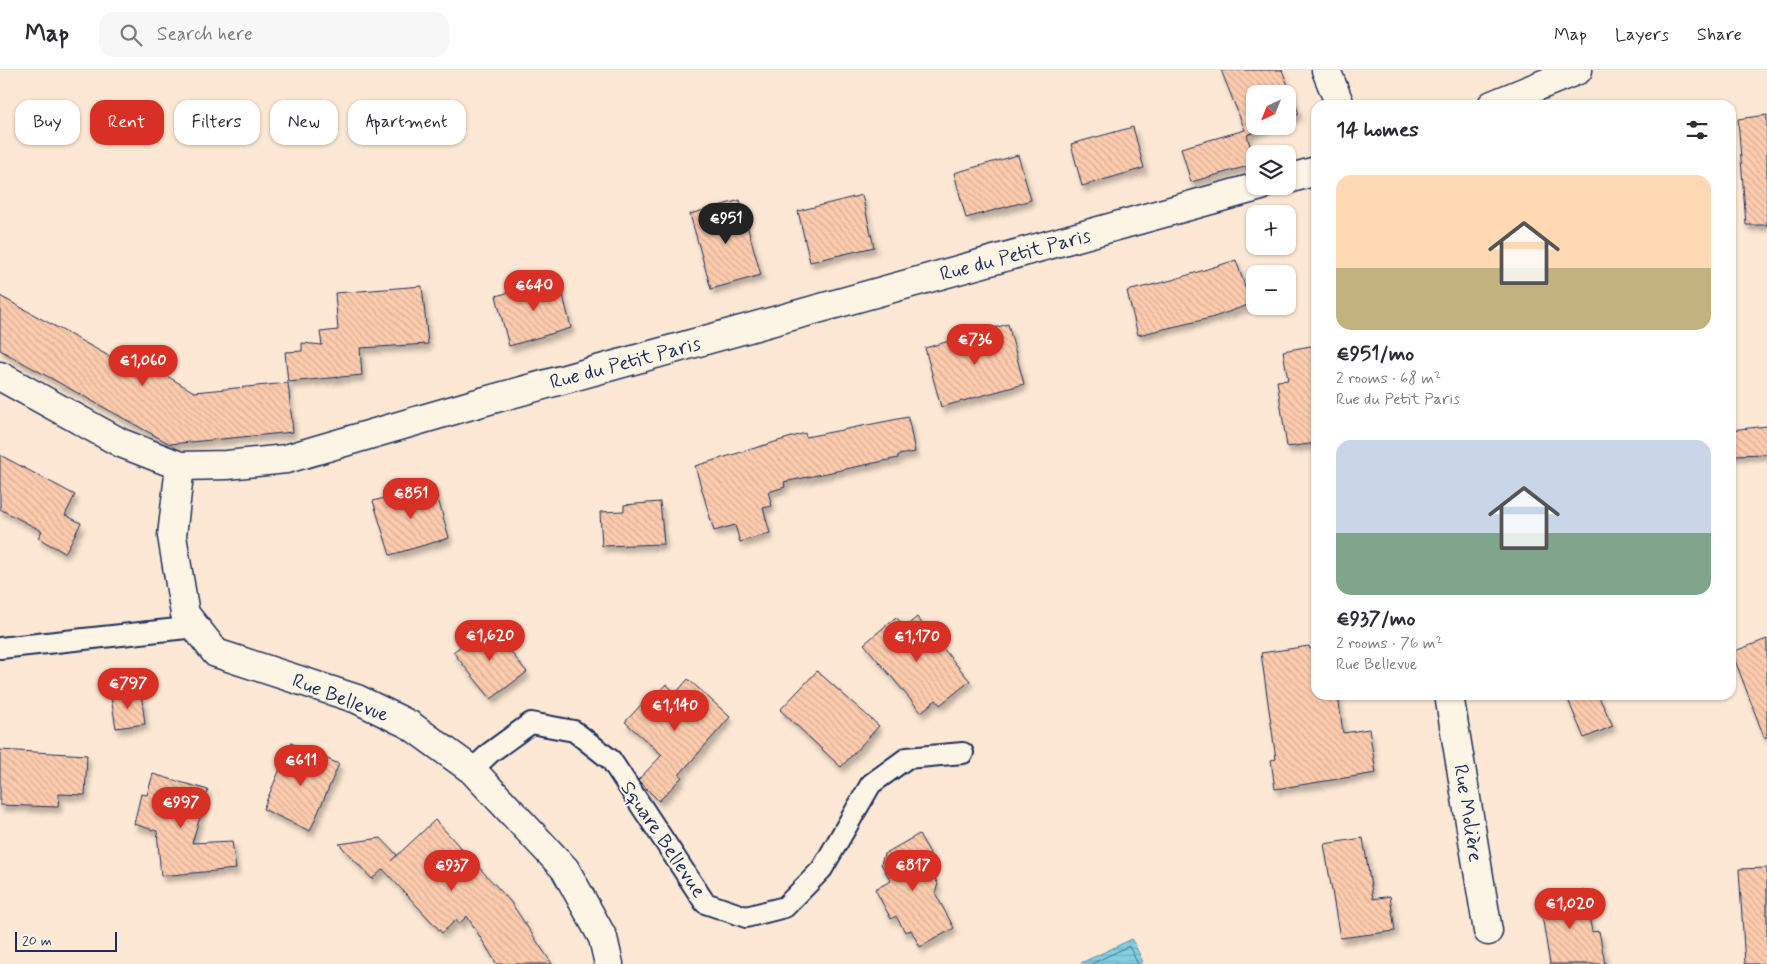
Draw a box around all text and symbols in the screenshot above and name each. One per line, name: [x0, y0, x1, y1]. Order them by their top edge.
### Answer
search box: [99, 12, 449, 57]
text: Map: [25, 19, 69, 50]
icon: search: [117, 21, 145, 49]
text: Search here: [157, 22, 253, 47]
text: Map: [1554, 23, 1587, 47]
text: Layers: [1615, 23, 1669, 47]
text: Share: [1697, 23, 1742, 47]
north arrow: [1246, 85, 1296, 135]
map controls: [1246, 85, 1296, 315]
chip: Buy: [15, 100, 80, 145]
chip: Rent: [90, 100, 164, 145]
chip: Filters: [174, 100, 260, 145]
chip: New: [270, 100, 338, 145]
chip: Apartment: [348, 100, 466, 145]
text: 14 homes: [1336, 116, 1419, 144]
icon: filters: [1683, 116, 1711, 144]
button: layers: [1246, 145, 1296, 195]
pin: €951: [696, 202, 756, 245]
button: +: [1246, 205, 1296, 255]
text: €951: [709, 208, 743, 229]
icon: home: [1479, 208, 1569, 298]
street label: Rue du Petit Paris: [937, 222, 1094, 289]
button: −: [1246, 265, 1296, 315]
pin: €640: [504, 270, 564, 312]
text: €640: [515, 275, 553, 296]
pin: €736: [945, 324, 1005, 366]
text: €736: [958, 329, 992, 350]
street label: Rue du Petit Paris: [547, 330, 704, 397]
text: €951/mo: [1336, 340, 1414, 368]
pin: €1,060: [102, 344, 184, 387]
text: €1,060: [120, 350, 166, 371]
text: 2 rooms · 68 m²: [1336, 368, 1441, 389]
text: Rue du Petit Paris: [1336, 389, 1460, 410]
icon: home: [1479, 473, 1569, 563]
pin: €851: [381, 478, 441, 520]
text: €851: [394, 483, 428, 504]
text: €937/mo: [1336, 605, 1416, 633]
pin: €1,620: [449, 620, 531, 662]
pin: €1,170: [876, 620, 958, 663]
text: €1,620: [466, 625, 514, 646]
text: €1,170: [894, 626, 940, 647]
text: 2 rooms · 76 m²: [1336, 633, 1443, 654]
text: Rue Bellevue: [1336, 654, 1417, 675]
pin: €797: [98, 668, 158, 710]
street label: Rue Bellevue: [288, 668, 393, 729]
text: €797: [109, 673, 147, 694]
pin: €1,140: [634, 690, 716, 732]
text: €1,140: [652, 695, 698, 716]
pin: €611: [271, 744, 331, 787]
text: €611: [285, 750, 317, 771]
street label: Rue Molière: [1446, 762, 1489, 864]
street label: Square Bellevue: [614, 776, 712, 904]
pin: €997: [151, 786, 211, 829]
text: €997: [163, 792, 199, 813]
pin: €937: [422, 850, 482, 892]
pin: €817: [883, 850, 943, 892]
text: €937: [435, 855, 469, 876]
text: €817: [895, 855, 931, 876]
pin: €1,020: [1529, 888, 1611, 930]
text: €1,020: [1546, 893, 1594, 914]
scale bar: [15, 929, 118, 952]
text: 20 m: [22, 932, 52, 950]

